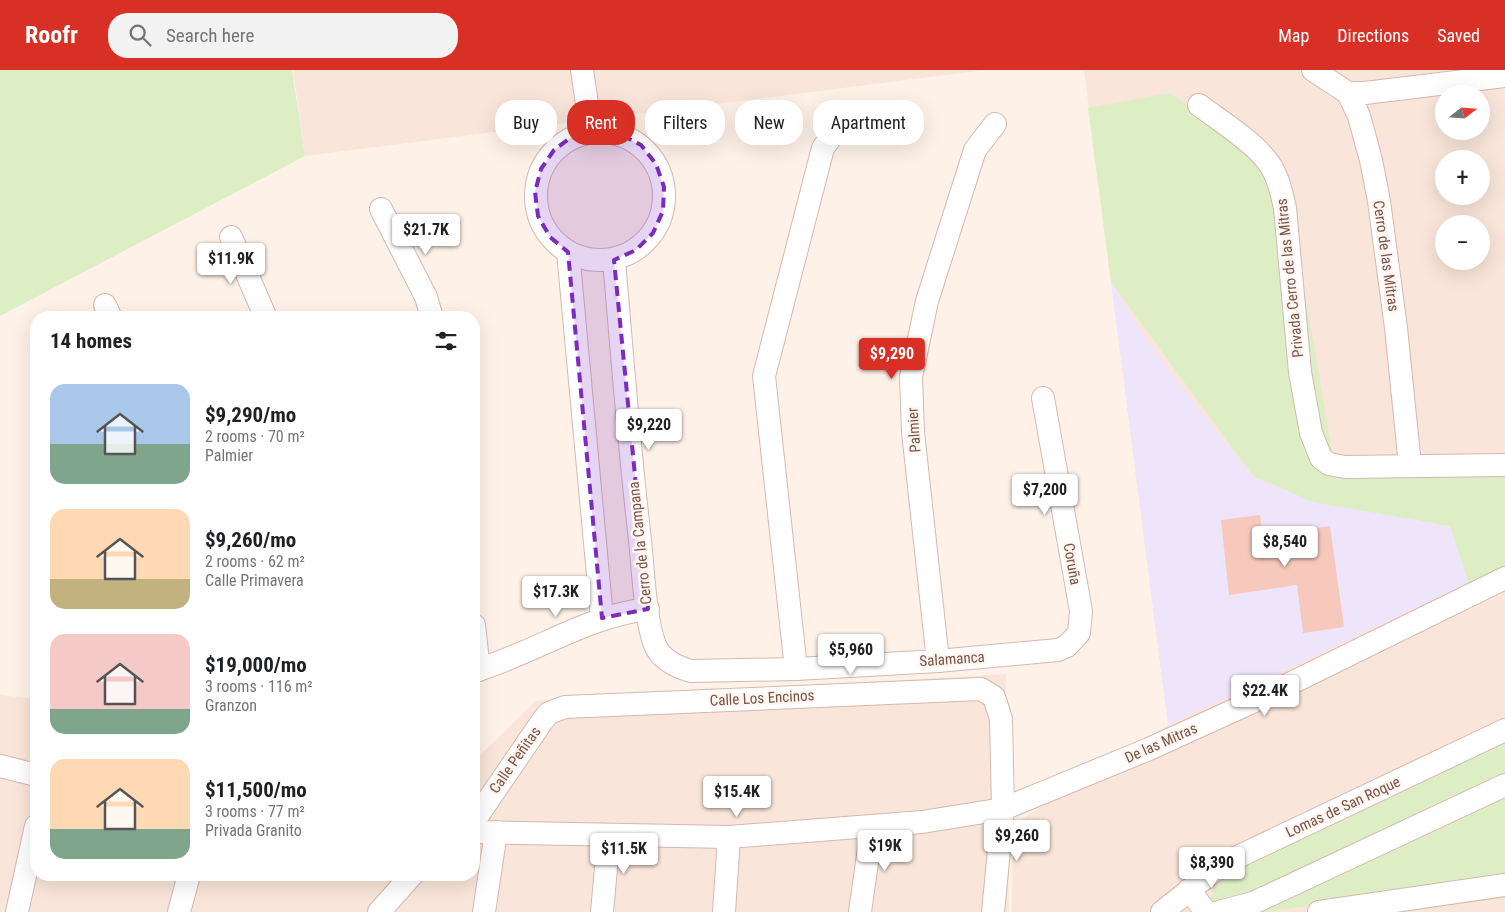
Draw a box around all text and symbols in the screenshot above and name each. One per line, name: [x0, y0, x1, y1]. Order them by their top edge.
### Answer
search box: [108, 13, 458, 58]
text: Roofr: [25, 21, 78, 49]
icon: search: [126, 21, 154, 49]
text: Search here: [166, 24, 254, 47]
text: Map: [1278, 25, 1309, 46]
text: Directions: [1337, 25, 1409, 46]
text: Saved: [1437, 25, 1480, 46]
north arrow: [1435, 85, 1490, 140]
map controls: [1435, 85, 1490, 270]
chip: Buy: [495, 100, 557, 145]
chip: Rent: [567, 100, 635, 145]
chip: Filters: [645, 100, 725, 145]
chip: New: [735, 100, 803, 145]
chip: Apartment: [813, 100, 924, 145]
button: +: [1435, 150, 1490, 205]
street label: Privada Cerro de las Mitras: [1273, 197, 1307, 358]
street label: Cerro de las Mitras: [1369, 199, 1403, 313]
pin: $21.7K: [385, 214, 467, 256]
button: −: [1435, 215, 1490, 270]
text: $21.7K: [403, 220, 449, 239]
pin: $11.9K: [190, 242, 272, 285]
text: $11.9K: [208, 249, 254, 268]
icon: filters: [432, 327, 460, 355]
text: 14 homes: [50, 329, 132, 353]
pin: $9,290: [851, 338, 933, 380]
text: $9,290: [870, 344, 914, 363]
text: $9,290/mo: [205, 403, 296, 427]
icon: home: [90, 404, 150, 464]
street label: Palmier: [903, 406, 925, 453]
pin: $9,220: [608, 408, 690, 451]
text: $9,220: [627, 415, 671, 434]
text: 2 rooms · 70 m²: [205, 427, 305, 446]
text: Palmier: [205, 446, 253, 465]
pin: $7,200: [1004, 474, 1086, 516]
text: $7,200: [1023, 480, 1067, 499]
street label: Cerro de la Campana: [625, 481, 655, 605]
pin: $8,540: [1244, 526, 1326, 568]
text: $9,260/mo: [205, 528, 296, 552]
icon: home: [90, 529, 150, 589]
text: $8,540: [1263, 532, 1307, 551]
street label: Coruña: [1059, 542, 1085, 586]
text: 2 rooms · 62 m²: [205, 552, 305, 571]
text: Calle Primavera: [205, 571, 304, 590]
pin: $17.3K: [515, 576, 597, 618]
text: $17.3K: [533, 582, 579, 601]
pin: $5,960: [810, 634, 892, 676]
text: $5,960: [829, 640, 873, 659]
street label: Salamanca: [919, 648, 985, 670]
text: $19,000/mo: [205, 653, 307, 677]
icon: home: [90, 654, 150, 714]
pin: $22.4K: [1224, 674, 1306, 717]
text: 3 rooms · 116 m²: [205, 677, 313, 696]
text: $22.4K: [1242, 681, 1288, 700]
street label: Calle Los Encinos: [709, 686, 815, 710]
text: Granzon: [205, 696, 257, 715]
street label: De las Mitras: [1122, 719, 1200, 767]
street label: Calle Peñitas: [485, 723, 545, 797]
street label: Lomas de San Roque: [1283, 773, 1403, 841]
pin: $15.4K: [696, 776, 778, 818]
text: $11,500/mo: [205, 778, 307, 802]
icon: home: [90, 779, 150, 839]
text: $15.4K: [714, 782, 760, 801]
text: 3 rooms · 77 m²: [205, 802, 305, 821]
pin: $9,260: [976, 820, 1058, 862]
text: Privada Granito: [205, 821, 302, 840]
text: $9,260: [995, 826, 1039, 845]
pin: $19K: [855, 830, 915, 872]
pin: $11.5K: [583, 832, 665, 875]
text: $19K: [868, 836, 902, 855]
text: $11.5K: [601, 839, 647, 858]
pin: $8,390: [1171, 846, 1253, 889]
text: $8,390: [1190, 853, 1234, 872]

